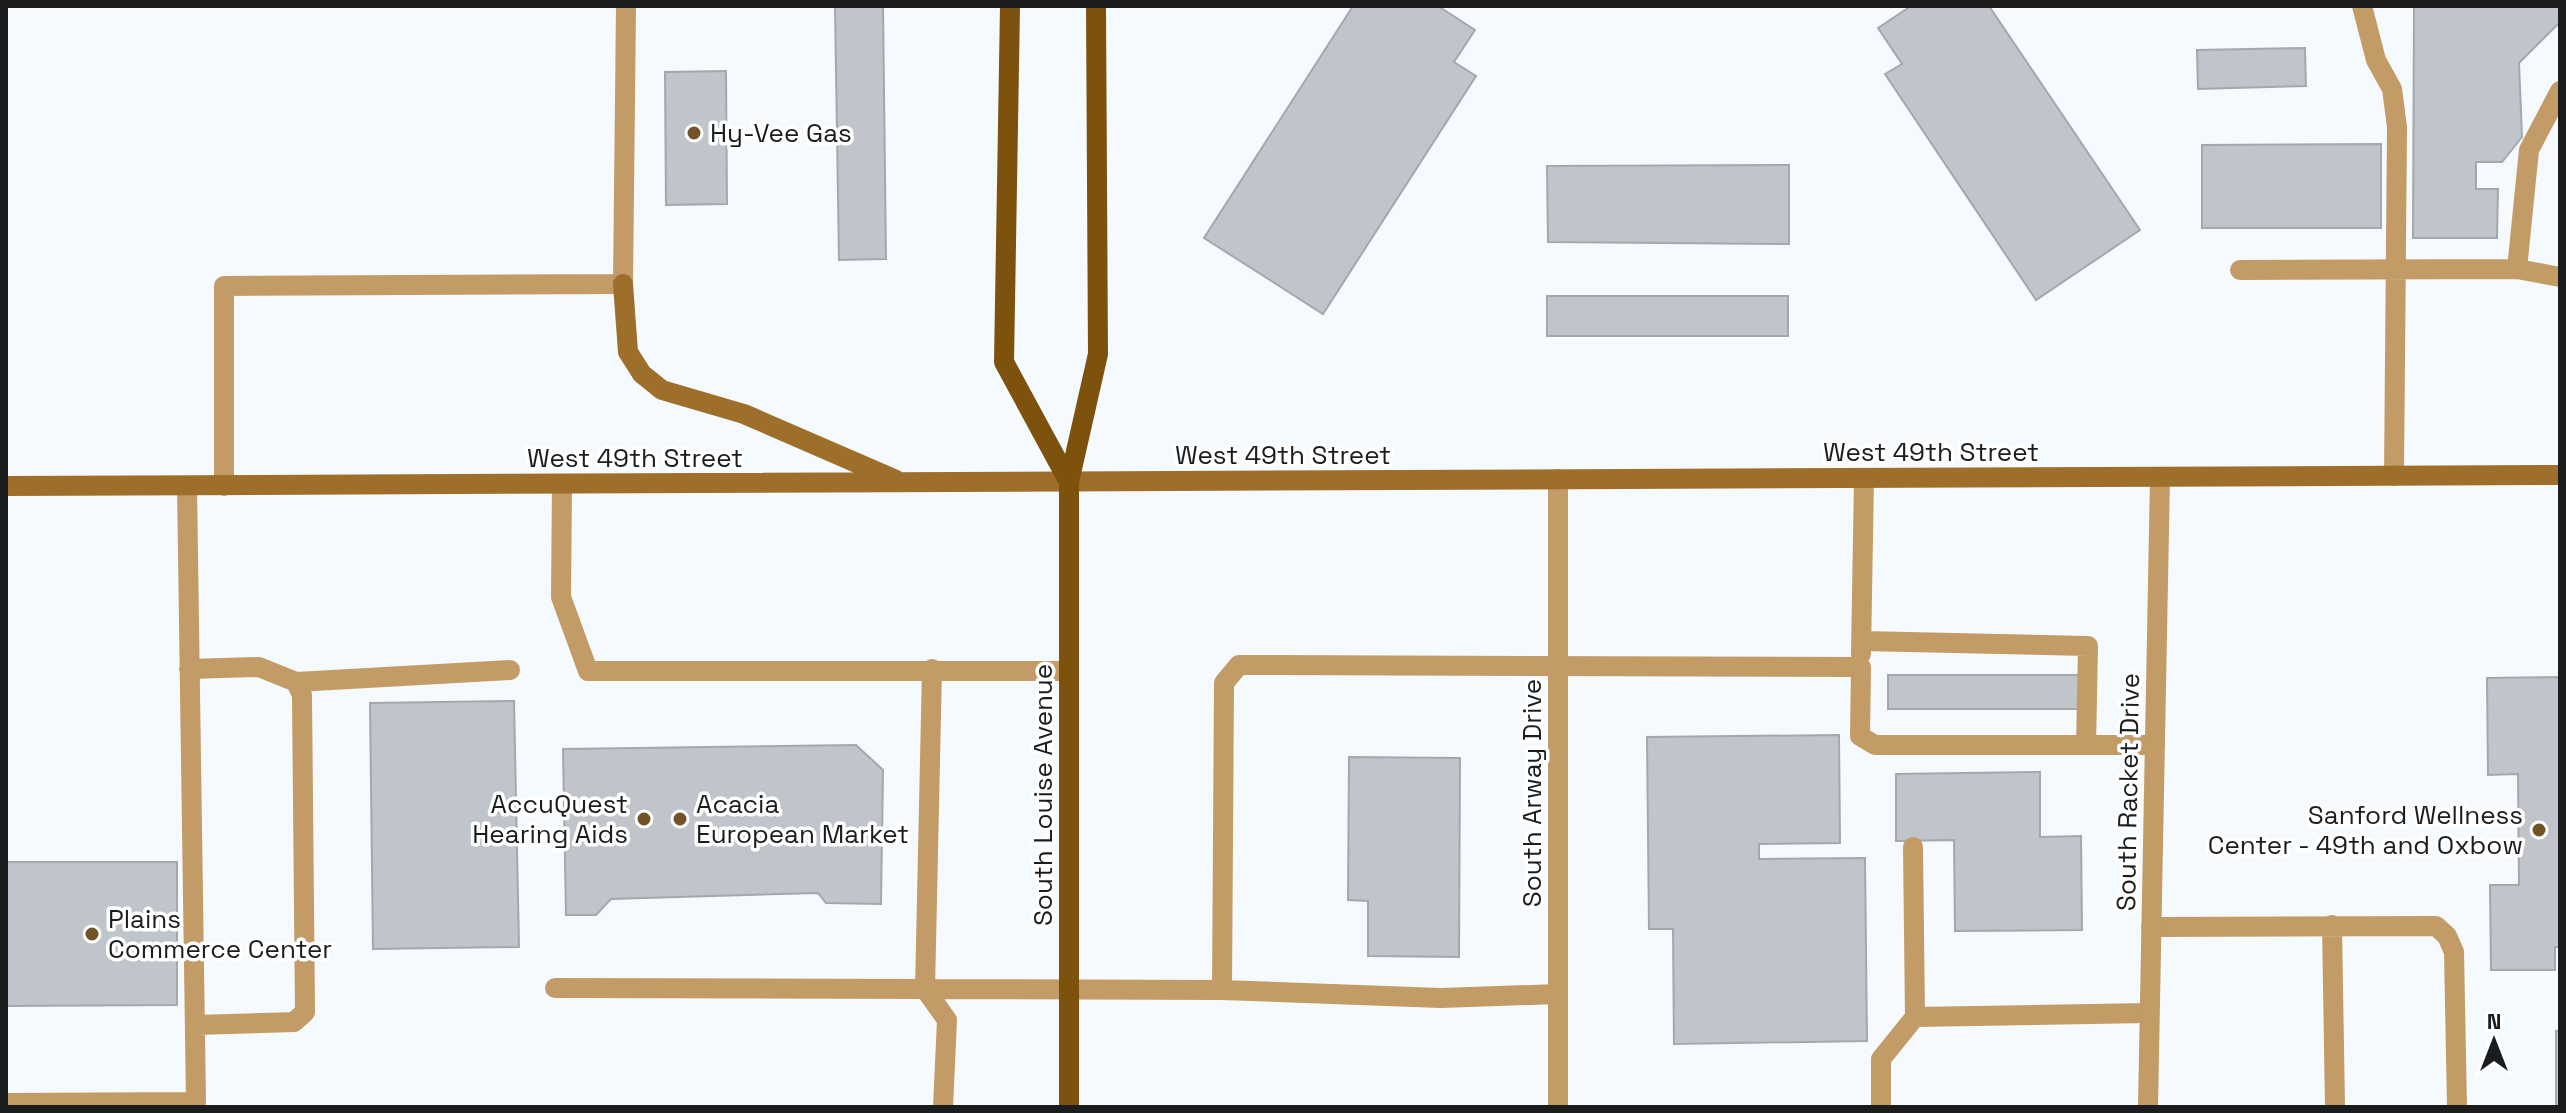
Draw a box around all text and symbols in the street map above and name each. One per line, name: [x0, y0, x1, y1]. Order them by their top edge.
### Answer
place label: Hy-Vee Gas: [710, 116, 852, 150]
marker: Hy-Vee Gas: [685, 124, 703, 142]
street label: West 49th Street: [1823, 435, 2039, 469]
street label: West 49th Street: [1175, 438, 1391, 472]
street label: West 49th Street: [527, 441, 743, 475]
street label: South Louise Avenue: [1026, 664, 1060, 926]
street label: South Racket Drive: [2109, 673, 2147, 911]
street label: South Arway Drive: [1515, 679, 1549, 907]
place label: AccuQuest Hearing Aids: [472, 787, 628, 851]
place label: Acacia European Market: [696, 787, 909, 851]
place label: Sanford Wellness Center - 49th and Oxbow: [2208, 798, 2523, 862]
marker: AccuQuest Hearing Aids: [635, 810, 653, 828]
marker: Acacia European Market: [671, 810, 689, 828]
marker: Sanford Wellness Center - 49th and Oxbow: [2530, 821, 2548, 839]
place label: Plains Commerce Center: [108, 902, 332, 966]
marker: Plains Commerce Center: [83, 925, 101, 943]
north arrow: [2454, 1001, 2534, 1081]
text: N: [2487, 1007, 2501, 1035]

